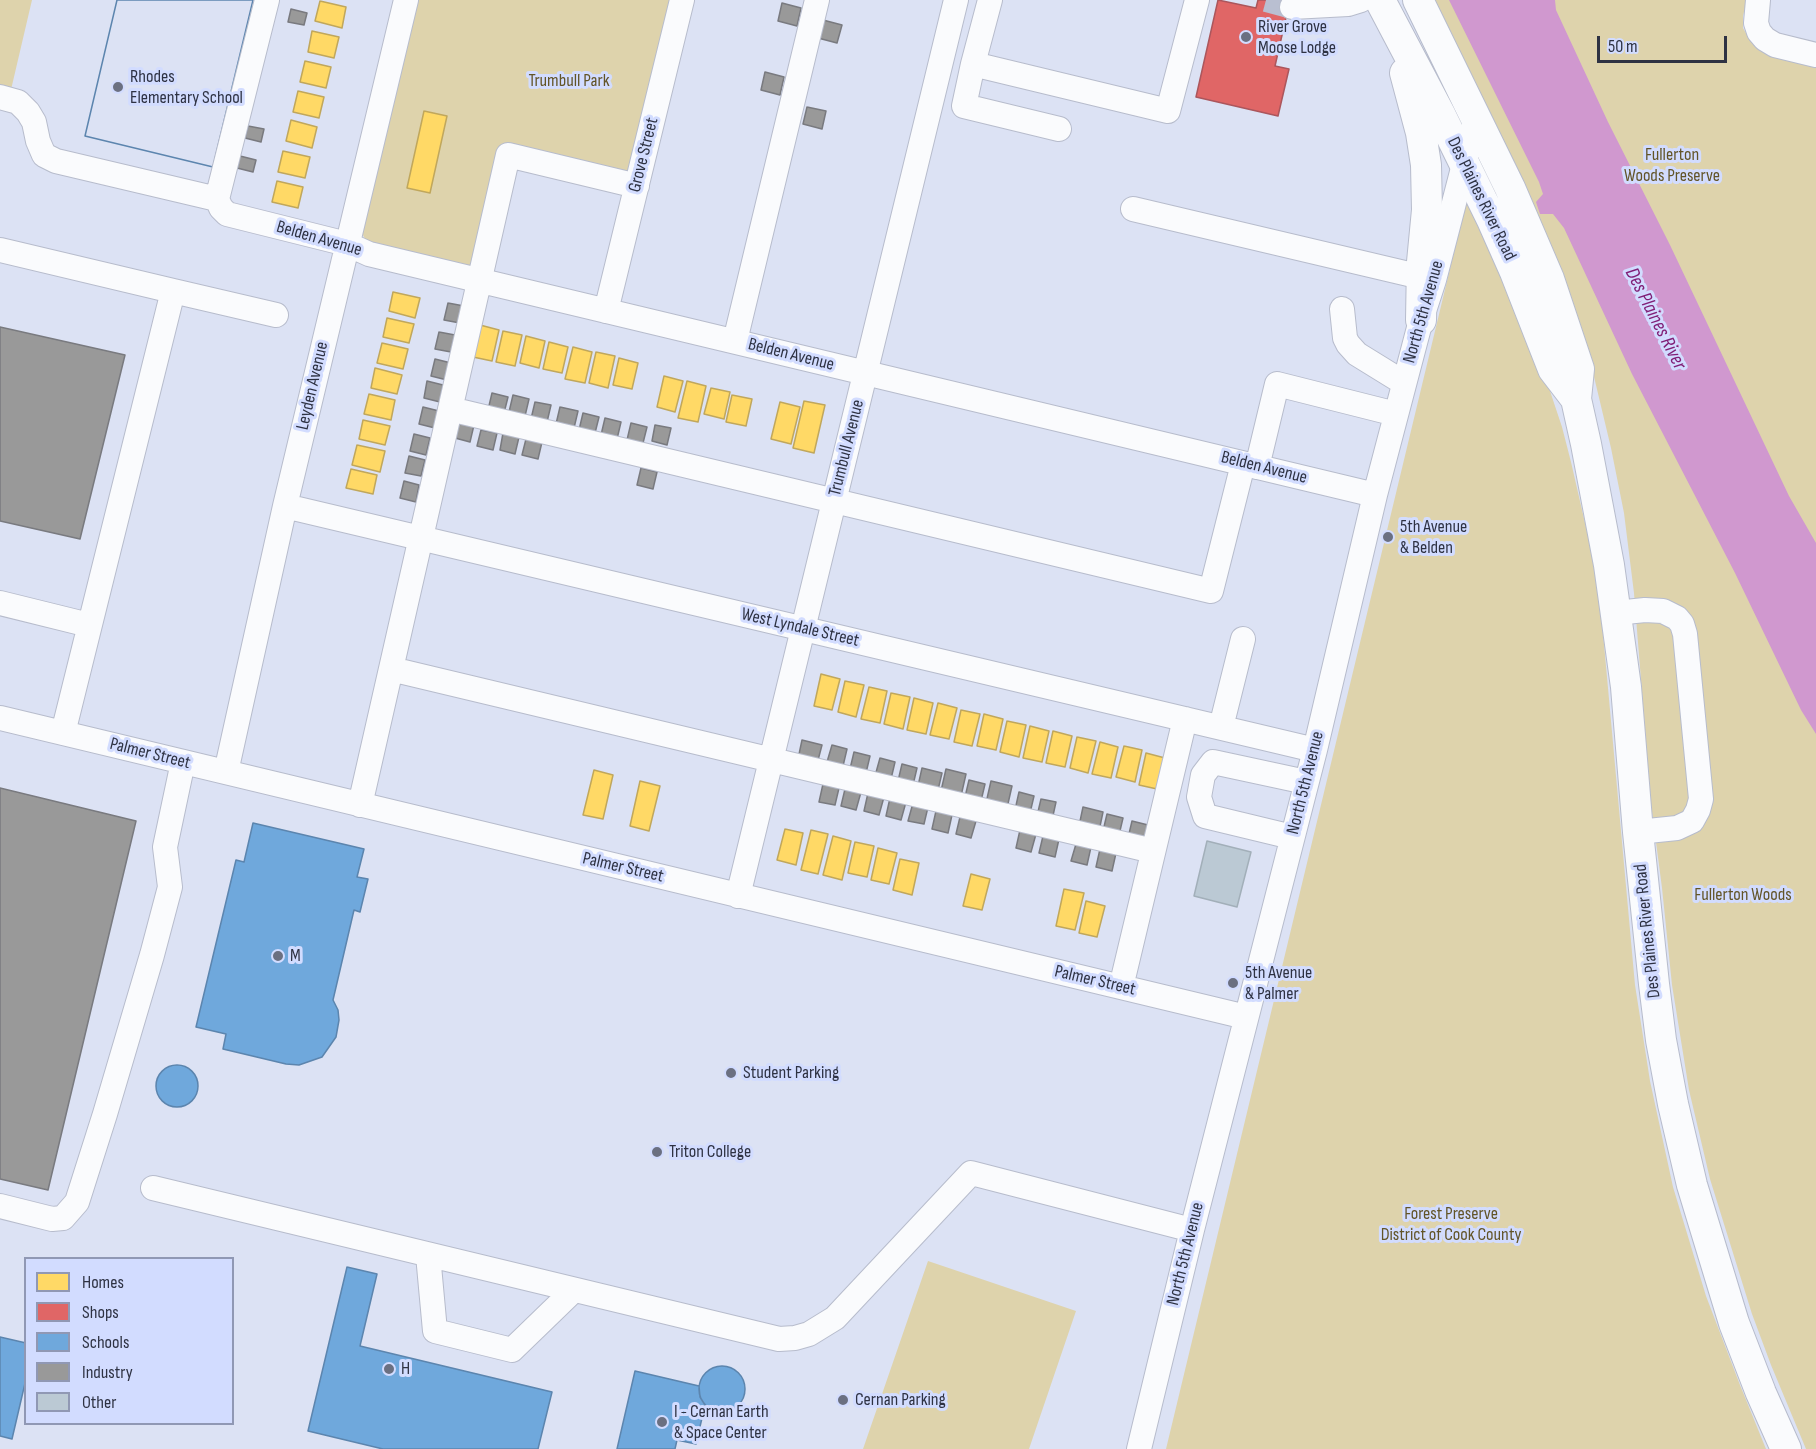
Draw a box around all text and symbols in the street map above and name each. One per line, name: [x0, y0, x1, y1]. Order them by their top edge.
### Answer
place label: River Grove Moose Lodge: [1258, 16, 1336, 58]
scale bar: [1600, 24, 1730, 62]
marker: River Grove Moose Lodge: [1239, 30, 1253, 44]
text: 50 m: [1608, 36, 1638, 57]
place label: Rhodes Elementary School: [130, 66, 243, 109]
park label: Trumbull Park: [528, 70, 610, 92]
marker: Rhodes Elementary School: [111, 80, 125, 94]
street label: Grove Street: [624, 115, 664, 195]
street label: Des Plaines River Road: [1442, 134, 1520, 264]
park label: Fullerton Woods Preserve: [1624, 144, 1720, 186]
street label: Belden Avenue: [274, 217, 364, 261]
street label: North 5th Avenue: [1399, 258, 1449, 366]
water label: Des Plaines River: [1619, 264, 1691, 374]
street label: Belden Avenue: [746, 334, 836, 376]
street label: Leyden Avenue: [292, 340, 334, 432]
street label: Trumbull Avenue: [825, 397, 869, 499]
street label: Belden Avenue: [1219, 447, 1309, 489]
place label: 5th Avenue & Belden: [1400, 516, 1467, 558]
marker: 5th Avenue & Belden: [1381, 530, 1395, 544]
street label: West Lyndale Street: [739, 604, 861, 652]
street label: North 5th Avenue: [1283, 729, 1329, 837]
street label: Palmer Street: [107, 734, 193, 774]
street label: Palmer Street: [580, 848, 666, 888]
street label: Des Plaines River Road: [1630, 863, 1666, 999]
park label: Fullerton Woods: [1694, 884, 1792, 906]
place label: M: [290, 945, 301, 967]
marker: M: [271, 949, 285, 963]
street label: Palmer Street: [1052, 961, 1138, 1001]
place label: 5th Avenue & Palmer: [1245, 962, 1312, 1004]
marker: 5th Avenue & Palmer: [1226, 976, 1240, 990]
place label: Student Parking: [743, 1062, 839, 1084]
marker: Student Parking: [724, 1066, 738, 1080]
place label: Triton College: [669, 1141, 751, 1163]
marker: Triton College: [650, 1145, 664, 1159]
street label: North 5th Avenue: [1163, 1200, 1209, 1308]
park label: Forest Preserve District of Cook County: [1381, 1203, 1521, 1246]
legend: [24, 1257, 234, 1425]
text: Homes: [82, 1272, 124, 1293]
text: Shops: [82, 1302, 119, 1323]
text: Schools: [82, 1332, 129, 1353]
place label: H: [401, 1358, 410, 1380]
text: Industry: [82, 1362, 133, 1383]
marker: H: [382, 1362, 396, 1376]
place label: Cernan Parking: [855, 1389, 946, 1411]
text: Other: [82, 1392, 116, 1413]
marker: Cernan Parking: [836, 1393, 850, 1407]
place label: I - Cernan Earth & Space Center: [674, 1401, 769, 1444]
marker: I - Cernan Earth & Space Center: [655, 1415, 669, 1429]

